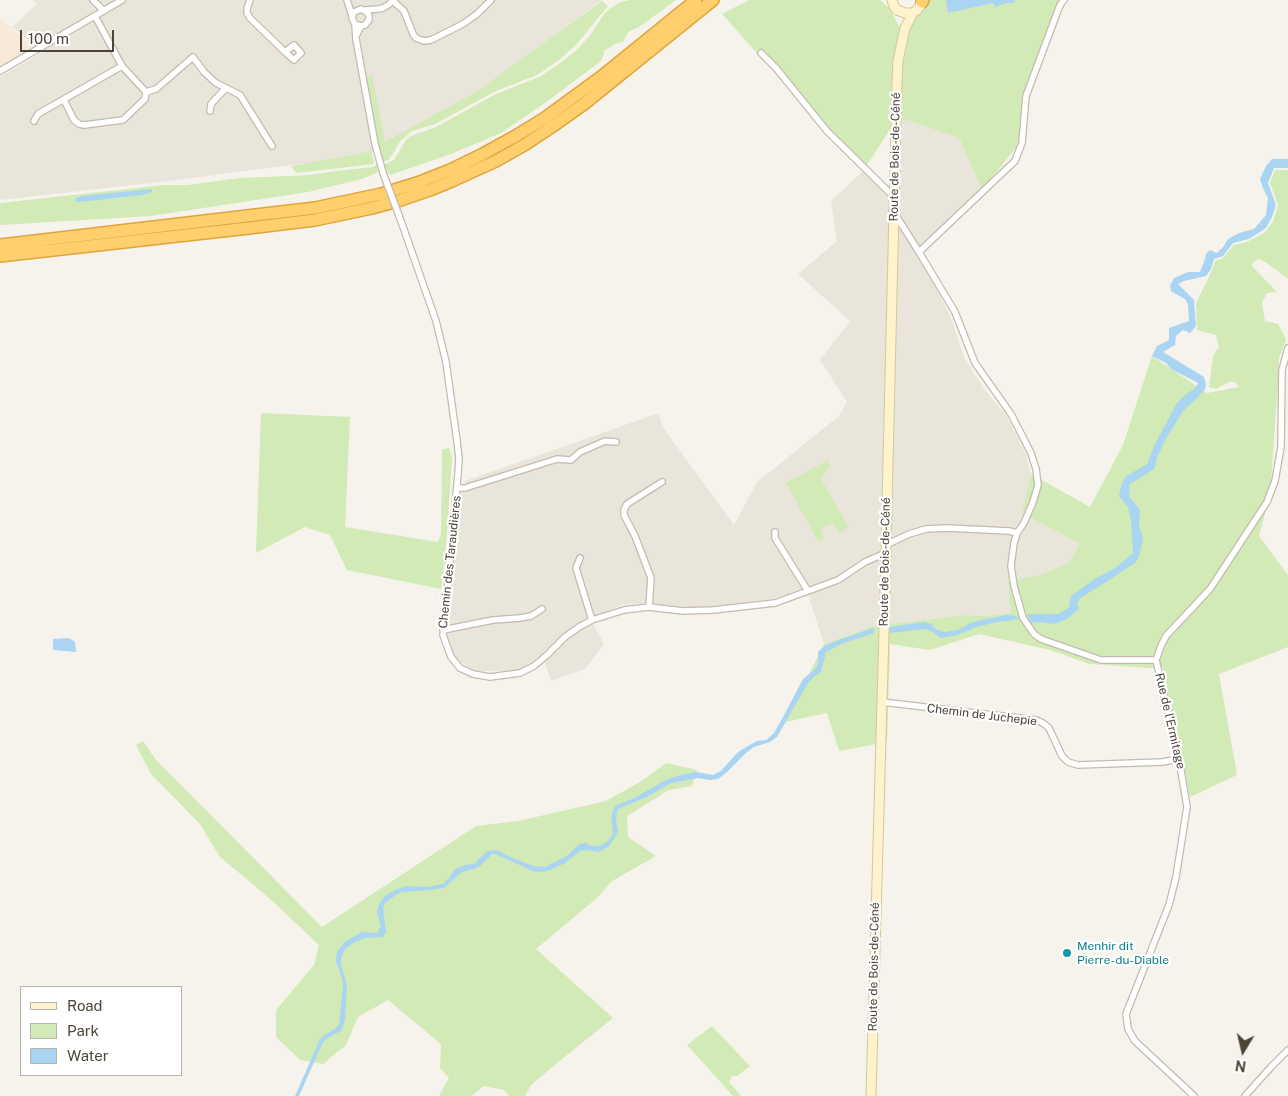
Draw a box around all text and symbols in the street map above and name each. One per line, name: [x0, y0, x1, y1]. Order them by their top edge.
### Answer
scale bar: [22, 20, 116, 52]
text: 100 m: [28, 30, 69, 47]
street label: Route de Bois-de-Céné: [887, 92, 903, 222]
street label: Chemin des Taraudières: [436, 495, 464, 629]
street label: Route de Bois-de-Céné: [877, 497, 893, 627]
street label: Rue de l'Ermitage: [1152, 671, 1188, 771]
street label: Chemin de Juchepie: [926, 701, 1038, 729]
street label: Route de Bois-de-Céné: [866, 902, 882, 1032]
place label: Menhir dit Pierre-du-Diable: [1077, 939, 1169, 967]
marker: Menhir dit Pierre-du-Diable: [1061, 947, 1073, 959]
legend: [20, 986, 182, 1076]
text: Road: [67, 997, 103, 1014]
text: Park: [67, 1022, 99, 1039]
north arrow: [1218, 1026, 1268, 1076]
text: Water: [67, 1047, 109, 1064]
text: N: [1234, 1057, 1247, 1075]

